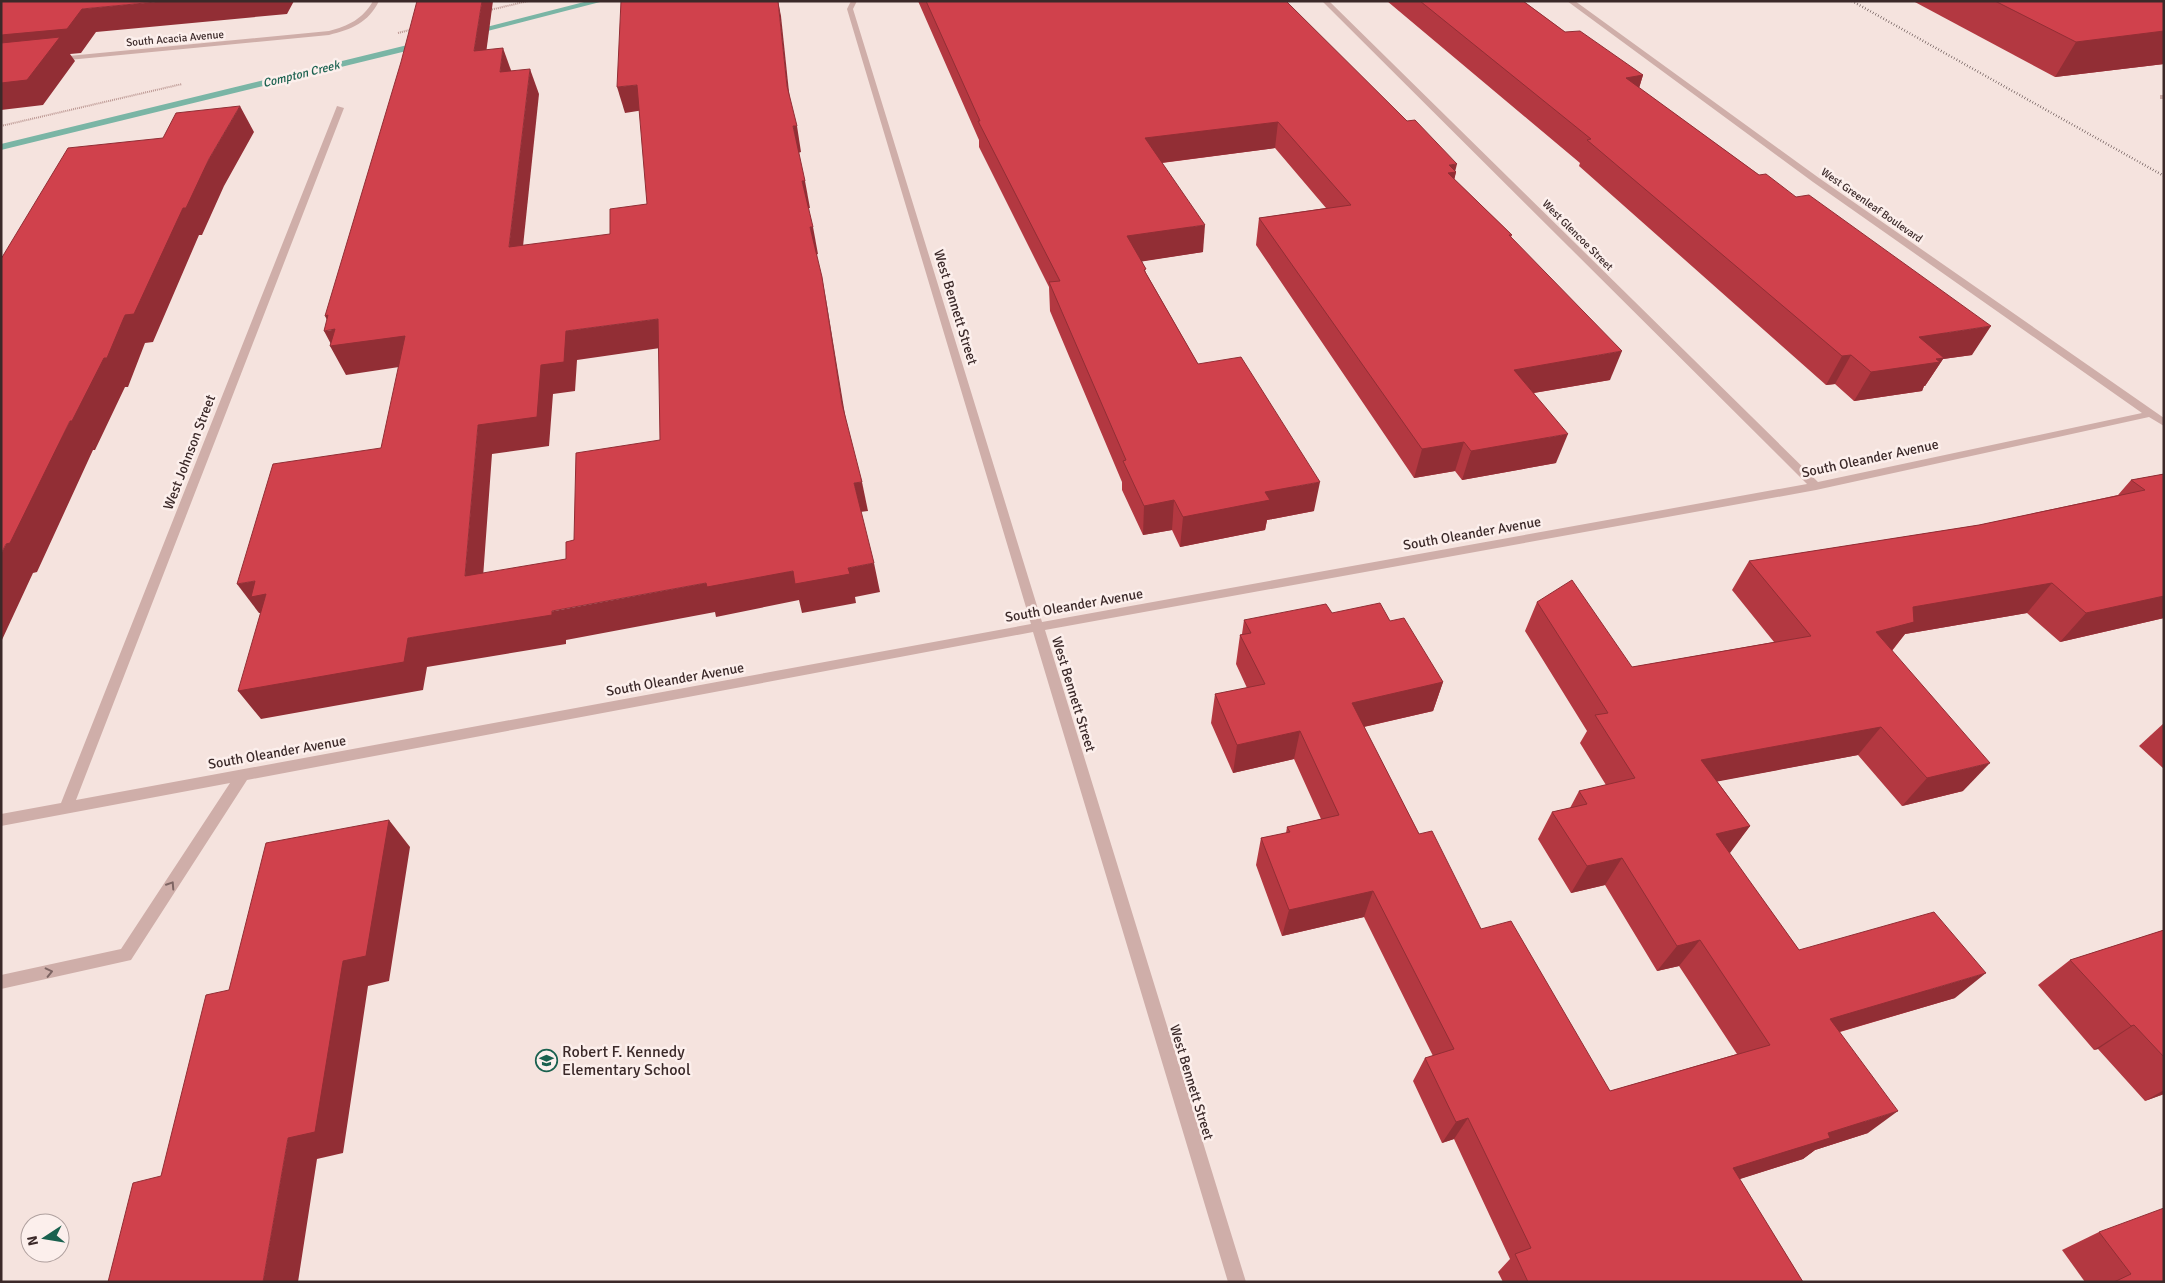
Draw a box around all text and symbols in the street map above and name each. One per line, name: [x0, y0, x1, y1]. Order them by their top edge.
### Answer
street label: South Acacia Avenue: [126, 28, 225, 49]
water label: Compton Creek: [261, 57, 342, 91]
street label: West Greenleaf Boulevard: [1818, 165, 1925, 246]
street label: West Glencoe Street: [1540, 197, 1616, 274]
street label: West Bennett Street: [930, 247, 981, 367]
street label: West Johnson Street: [160, 392, 219, 512]
street label: South Oleander Avenue: [1800, 436, 1940, 481]
street label: South Oleander Avenue: [1402, 513, 1542, 554]
street label: South Oleander Avenue: [1004, 585, 1144, 626]
street label: West Bennett Street: [1048, 634, 1099, 754]
street label: South Oleander Avenue: [605, 659, 745, 700]
street label: South Oleander Avenue: [207, 732, 347, 773]
one-way arrow: [165, 881, 174, 890]
one-way arrow: [44, 967, 53, 978]
street label: West Bennett Street: [1166, 1022, 1217, 1142]
place label: Robert F. Kennedy Elementary School: [562, 1042, 691, 1080]
school or university icon: Robert F. Kennedy Elementary School: [534, 1048, 558, 1072]
north arrow: [20, 1213, 70, 1263]
text: N: [23, 1234, 42, 1247]

